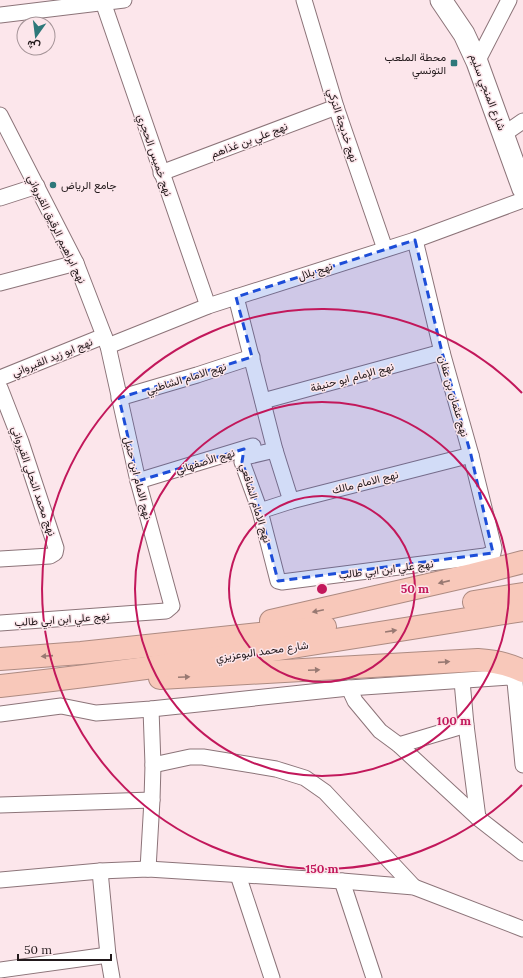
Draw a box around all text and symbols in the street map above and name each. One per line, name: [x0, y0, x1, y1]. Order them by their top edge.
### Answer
north arrow: [16, 16, 56, 56]
text: ش: [25, 37, 42, 54]
place label: محطة الملعب التونسي: [385, 50, 446, 80]
street label: شارع المنجي سليم: [464, 51, 509, 134]
marker: محطة الملعب التونسي: [449, 58, 459, 68]
street label: نهج خديجة التركي: [322, 86, 362, 165]
street label: نهج خميس الحجري: [132, 112, 176, 199]
street label: نهج علي بن غذاهم: [209, 119, 290, 164]
street label: نهج ابراهيم الرقيق القيرواني: [22, 172, 89, 287]
place label: جامع الرياض: [61, 178, 117, 193]
marker: جامع الرياض: [48, 180, 58, 190]
street label: نهج بلال: [296, 259, 335, 284]
street label: نهج ابو زيد القيرواني: [10, 334, 96, 382]
street label: نهج عثمان بن عفان: [435, 354, 472, 439]
street label: نهج الامام الشاطبي: [144, 359, 229, 400]
street label: نهج الإمام ابو حنيفة: [309, 359, 396, 396]
street label: نهج محمد النحلي القيرواني: [6, 424, 59, 539]
street label: نهج الامام ابن حنبل: [120, 435, 155, 521]
street label: نهج الأصفهاني: [174, 445, 237, 480]
street label: نهج الامام الشافعي: [234, 462, 275, 545]
street label: نهج الامام مالك: [330, 467, 400, 498]
street label: نهج علي ابن ابي طالب: [338, 556, 434, 585]
one-way arrow: [438, 579, 451, 585]
text: 50 m: [401, 581, 429, 596]
centre of rings: [315, 582, 329, 596]
one-way arrow: [311, 608, 324, 614]
street label: نهج علي ابن ابي طالب: [14, 609, 110, 632]
one-way arrow: [385, 628, 397, 634]
street label: شارع محمد البوعزيزي: [215, 638, 310, 667]
one-way arrow: [41, 652, 53, 659]
one-way arrow: [438, 658, 450, 665]
one-way arrow: [308, 666, 320, 673]
one-way arrow: [178, 673, 190, 680]
text: 100 m: [437, 713, 471, 728]
text: 150 m: [305, 861, 339, 876]
scale bar: [18, 936, 111, 962]
text: 50 m: [24, 942, 52, 957]

